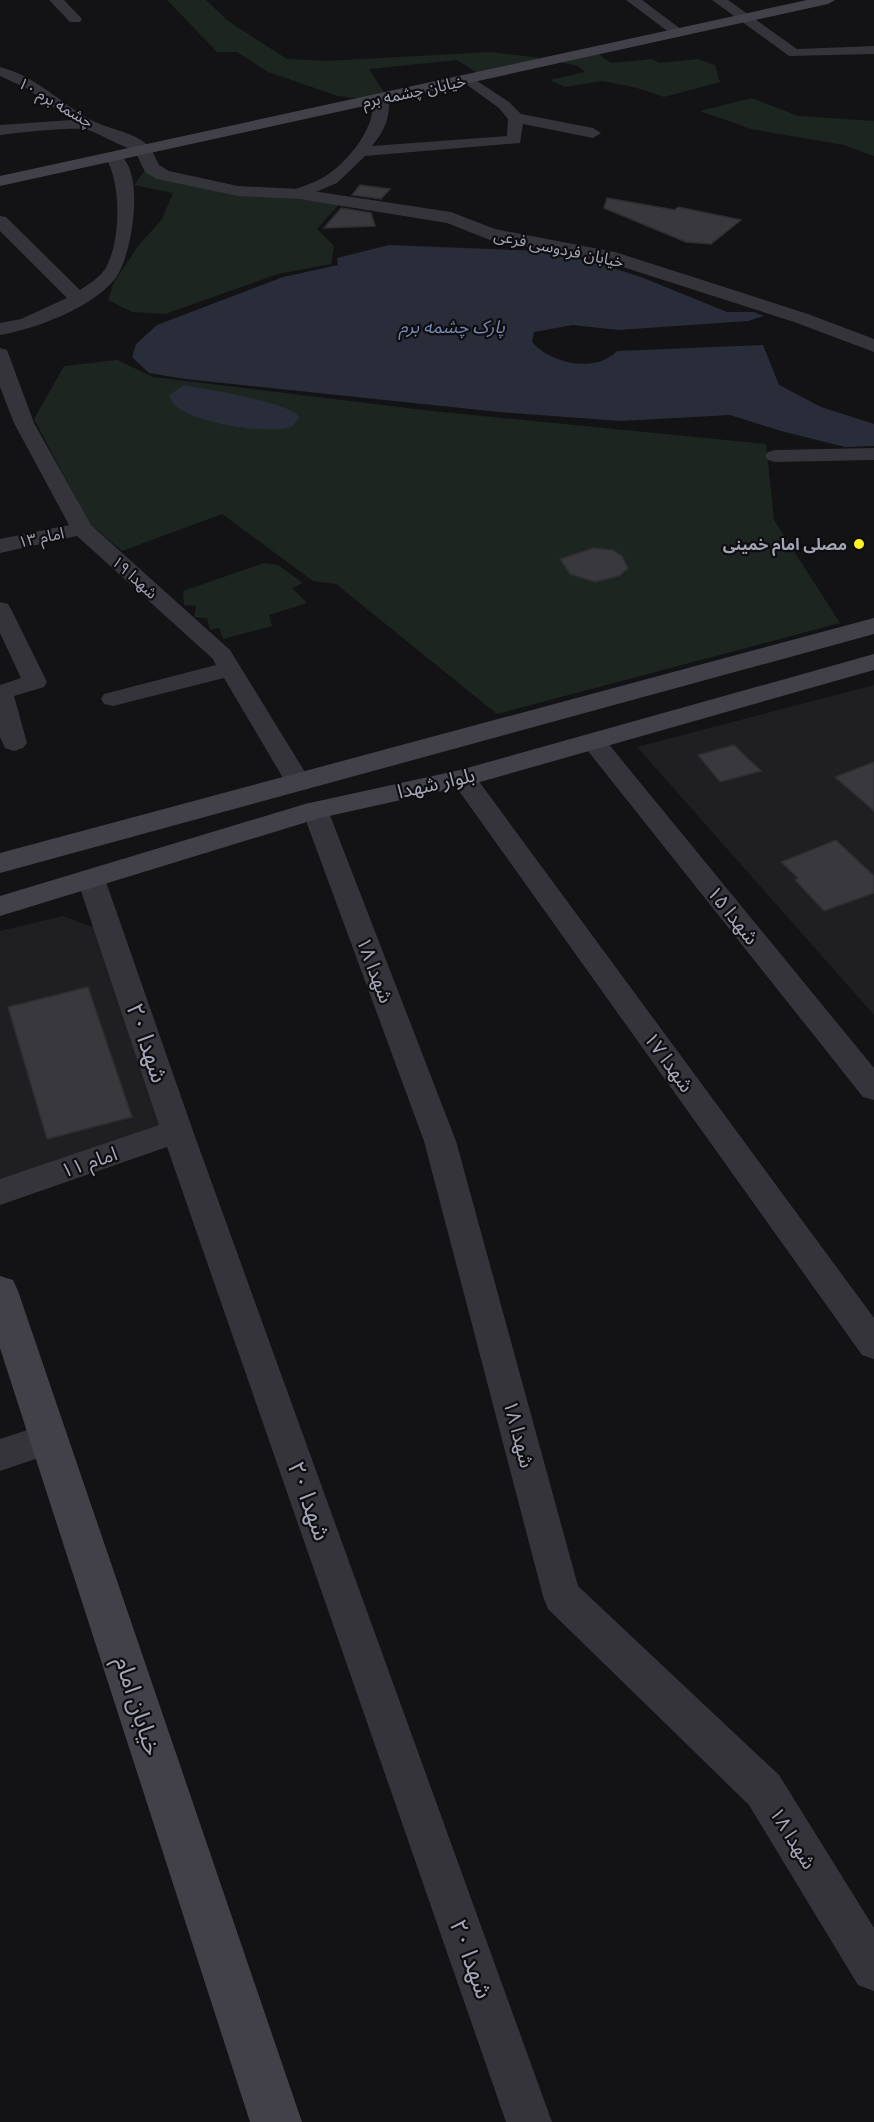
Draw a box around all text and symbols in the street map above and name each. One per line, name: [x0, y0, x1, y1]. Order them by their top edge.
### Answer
street label: خیابان چشمه برم: [360, 70, 468, 115]
street label: چشمه برم ۱۰: [13, 72, 97, 134]
street label: خیابان فردوسی فرعی: [492, 224, 626, 272]
water label: پارک چشمه برم: [398, 315, 506, 341]
street label: امام ۱۳: [16, 522, 67, 555]
place label: مصلی امام خمینی: [723, 534, 847, 556]
marker: مصلی امام خمینی: [852, 537, 866, 551]
street label: شهدا ۱۹: [108, 551, 162, 603]
street label: بلوار شهدا: [394, 760, 477, 805]
street label: شهدا ۱۵: [701, 879, 766, 950]
street label: شهدا ۱۸: [351, 933, 400, 1007]
street label: شهدا ۲۰: [119, 998, 177, 1087]
street label: شهدا ۱۷: [638, 1026, 701, 1097]
street label: امام ۱۱: [57, 1139, 121, 1186]
street label: شهدا ۱۸: [498, 1397, 541, 1471]
street label: شهدا ۲۰: [281, 1456, 339, 1545]
street label: خیابان امام: [105, 1652, 170, 1760]
street label: شهدا ۱۸: [764, 1801, 823, 1874]
street label: شهدا ۲۰: [443, 1914, 501, 2003]

